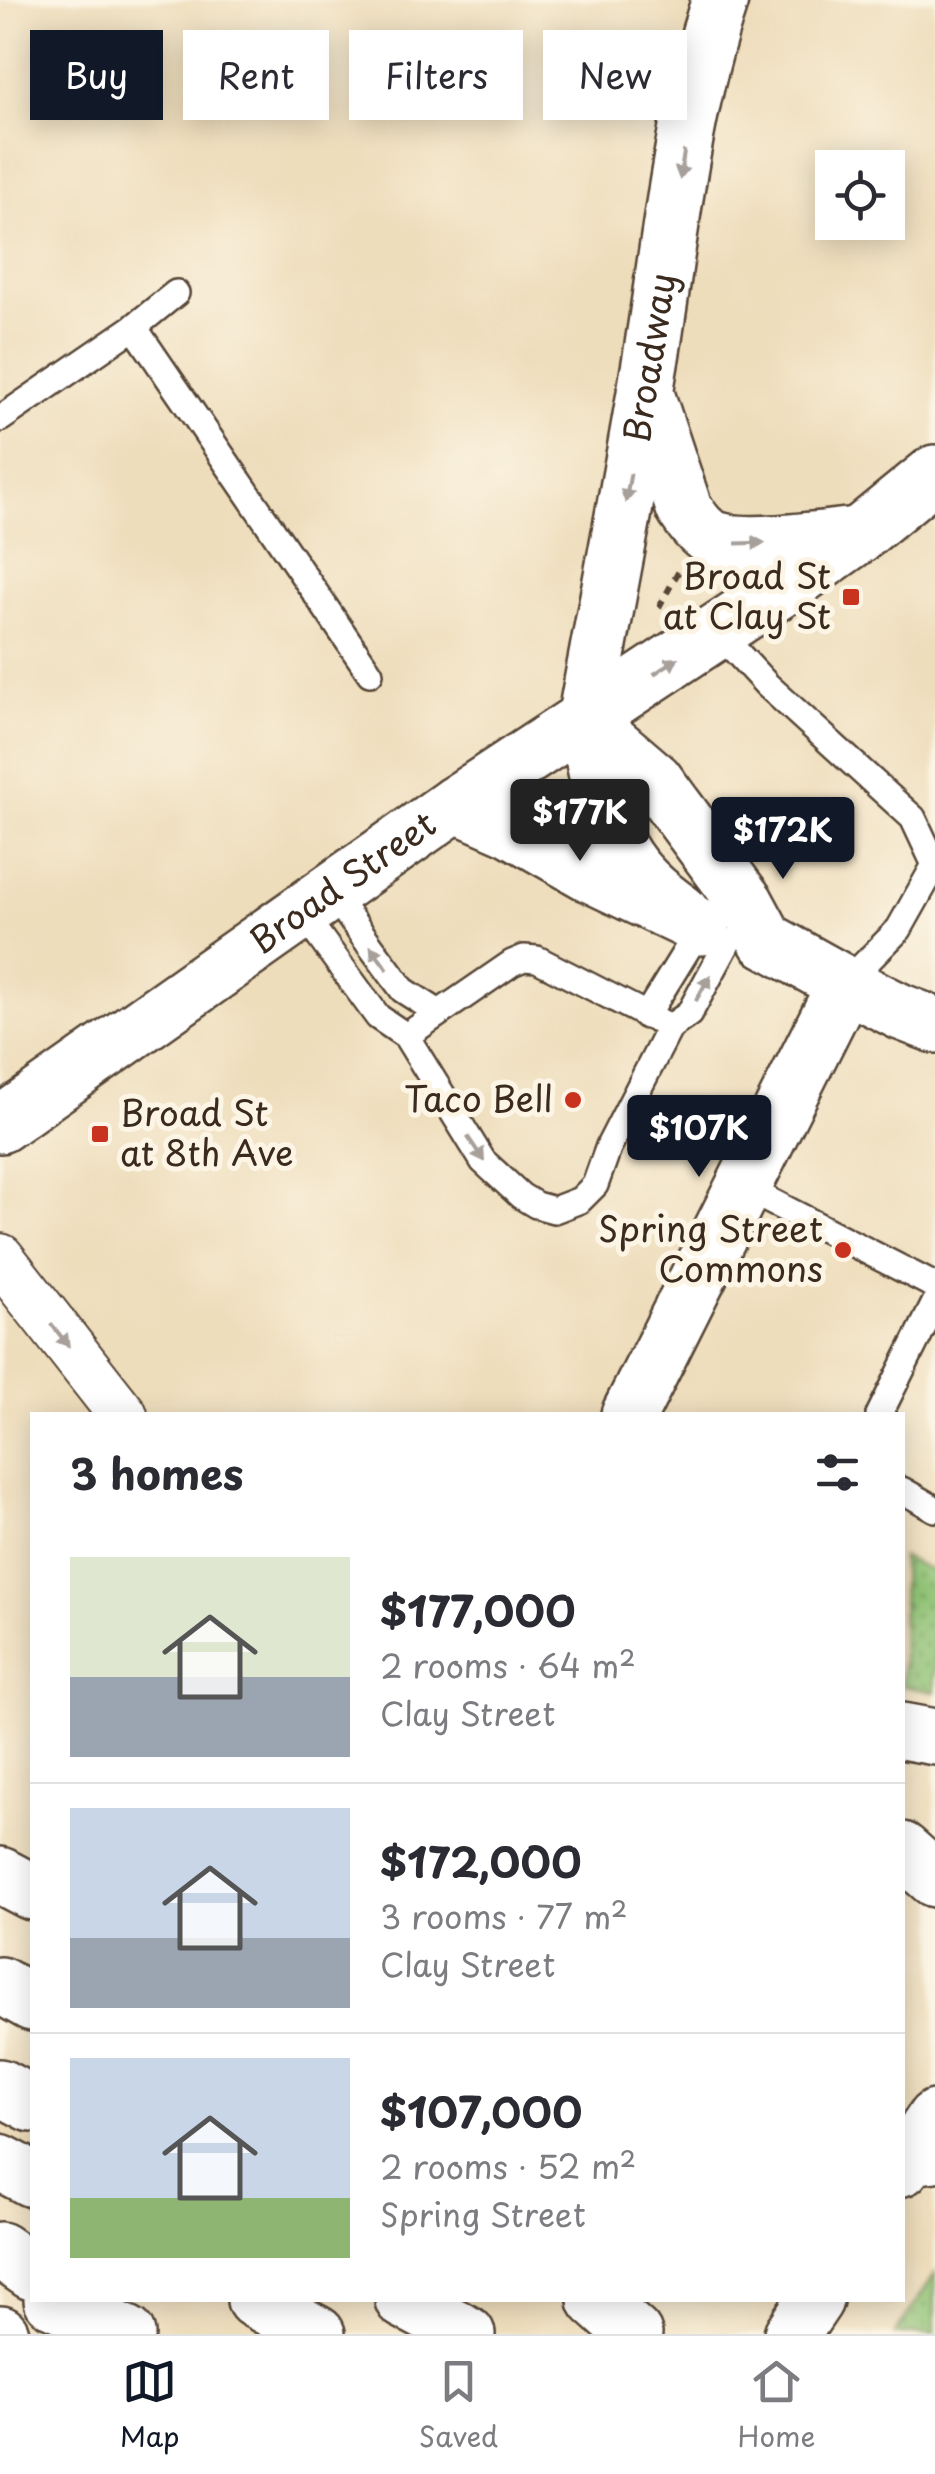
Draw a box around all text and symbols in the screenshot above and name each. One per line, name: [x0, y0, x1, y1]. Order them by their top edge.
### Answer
chip: Buy: [30, 30, 163, 120]
chip: Rent: [183, 30, 329, 120]
chip: Filters: [349, 30, 523, 120]
chip: New: [543, 30, 687, 120]
one-way arrow: [674, 150, 689, 182]
map controls: [815, 150, 905, 240]
button: locate: [815, 150, 905, 240]
street label: Broadway: [608, 269, 687, 446]
one-way arrow: [620, 473, 635, 505]
one-way arrow: [735, 534, 767, 550]
place label: Broad St at Clay St: [663, 548, 831, 641]
marker: Broad St at Clay St: [840, 586, 862, 608]
one-way arrow: [653, 658, 680, 676]
pin: $177K: [510, 779, 650, 864]
text: $177K: [532, 787, 628, 835]
street label: Broad Street: [238, 796, 446, 965]
pin: $172K: [713, 797, 853, 882]
text: $172K: [733, 805, 833, 853]
one-way arrow: [370, 945, 390, 971]
one-way arrow: [693, 974, 711, 1002]
place label: Taco Bell: [404, 1071, 553, 1124]
place label: Broad St at 8th Ave: [120, 1085, 294, 1178]
marker: Taco Bell: [562, 1089, 584, 1111]
pin: $107K: [629, 1095, 769, 1180]
text: $107K: [649, 1103, 749, 1151]
marker: Broad St at 8th Ave: [89, 1123, 111, 1145]
one-way arrow: [466, 1135, 484, 1162]
place label: Spring Street Commons: [598, 1201, 823, 1294]
marker: Spring Street Commons: [832, 1239, 854, 1261]
one-way arrow: [49, 1322, 70, 1348]
text: 3 homes: [70, 1441, 243, 1504]
icon: filters: [810, 1445, 865, 1500]
text: $177,000: [380, 1578, 576, 1641]
icon: home: [150, 1597, 270, 1717]
text: 2 rooms · 64 m²: [380, 1641, 636, 1689]
text: Clay Street: [380, 1689, 555, 1737]
text: $172,000: [380, 1829, 582, 1892]
icon: home: [150, 1848, 270, 1968]
text: 3 rooms · 77 m²: [380, 1892, 628, 1940]
text: Clay Street: [380, 1940, 555, 1988]
text: $107,000: [380, 2079, 582, 2142]
icon: home: [150, 2098, 270, 2218]
text: 2 rooms · 52 m²: [380, 2142, 636, 2190]
text: Spring Street: [380, 2190, 586, 2238]
tab: Map: [120, 2354, 179, 2457]
tab: Saved: [419, 2354, 498, 2457]
tab: Home: [737, 2354, 815, 2457]

